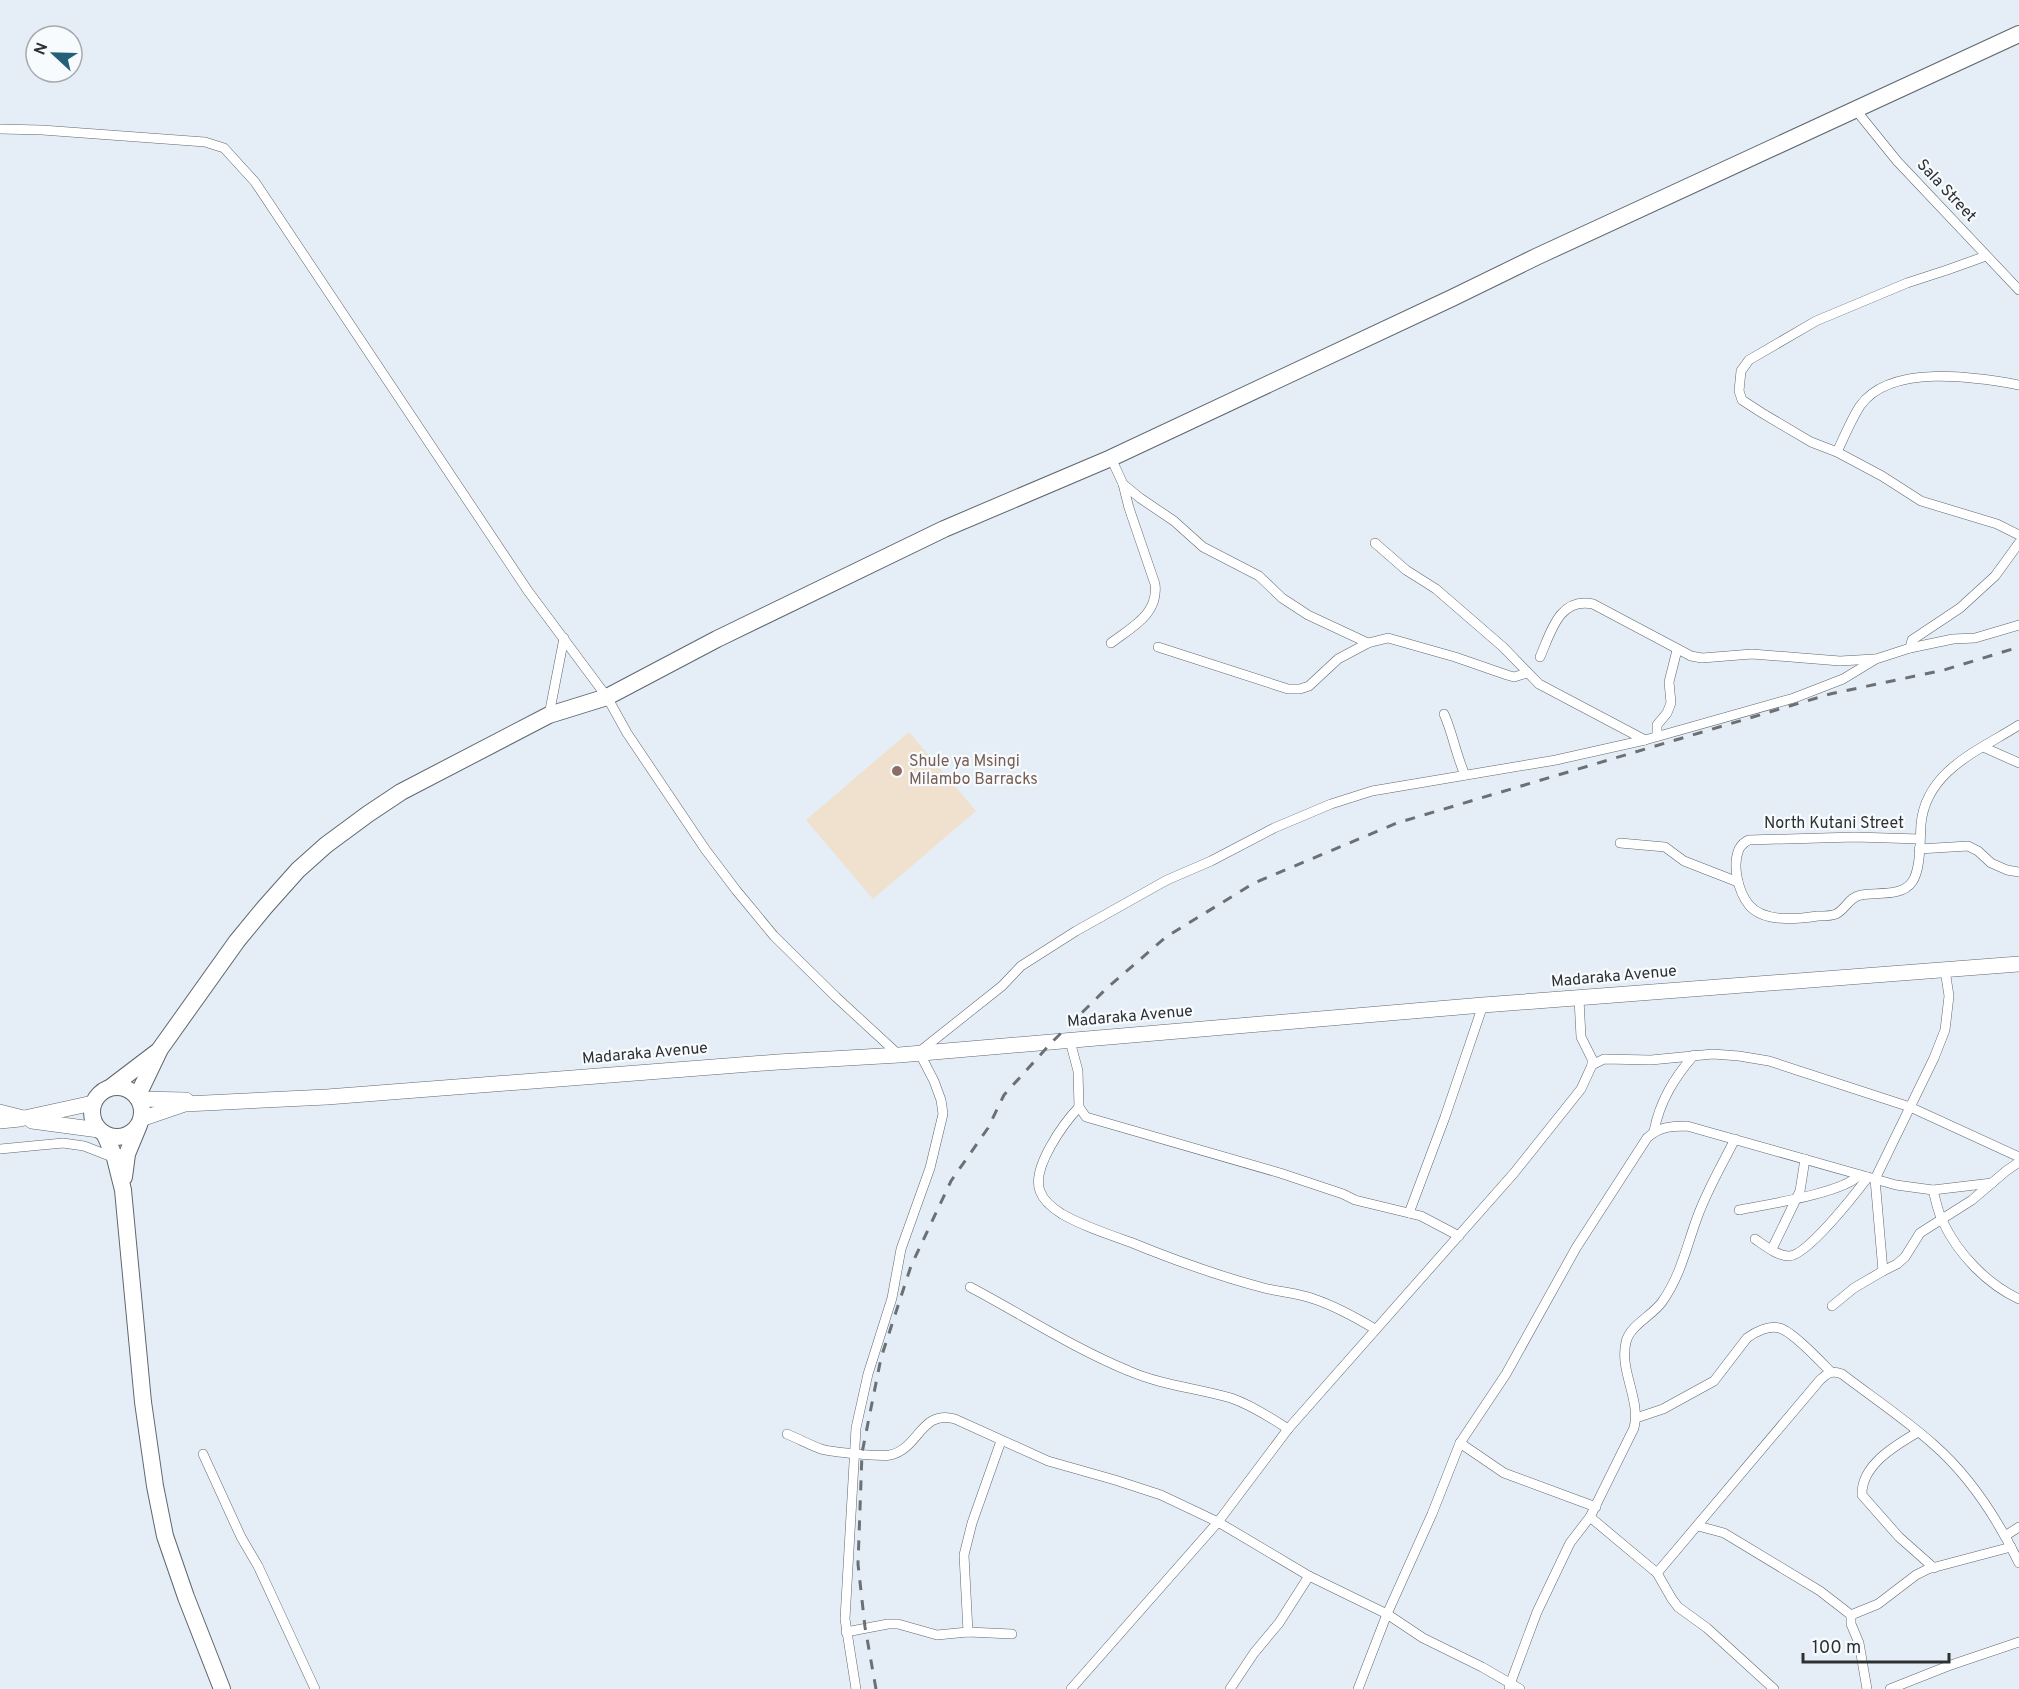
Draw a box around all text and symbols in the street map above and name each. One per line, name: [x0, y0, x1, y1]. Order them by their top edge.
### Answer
north arrow: [24, 24, 84, 84]
text: N: [31, 40, 53, 58]
street label: Sala Street: [1912, 156, 1980, 226]
place label: Shule ya Msingi Milambo Barracks: [909, 752, 1038, 790]
marker: Shule ya Msingi Milambo Barracks: [890, 764, 904, 778]
street label: North Kutani Street: [1764, 814, 1904, 834]
street label: Madaraka Avenue: [1550, 962, 1678, 992]
street label: Madaraka Avenue: [1066, 1002, 1194, 1032]
street label: Madaraka Avenue: [581, 1039, 709, 1069]
scale bar: [1803, 1626, 1948, 1664]
text: 100 m: [1812, 1637, 1861, 1660]

